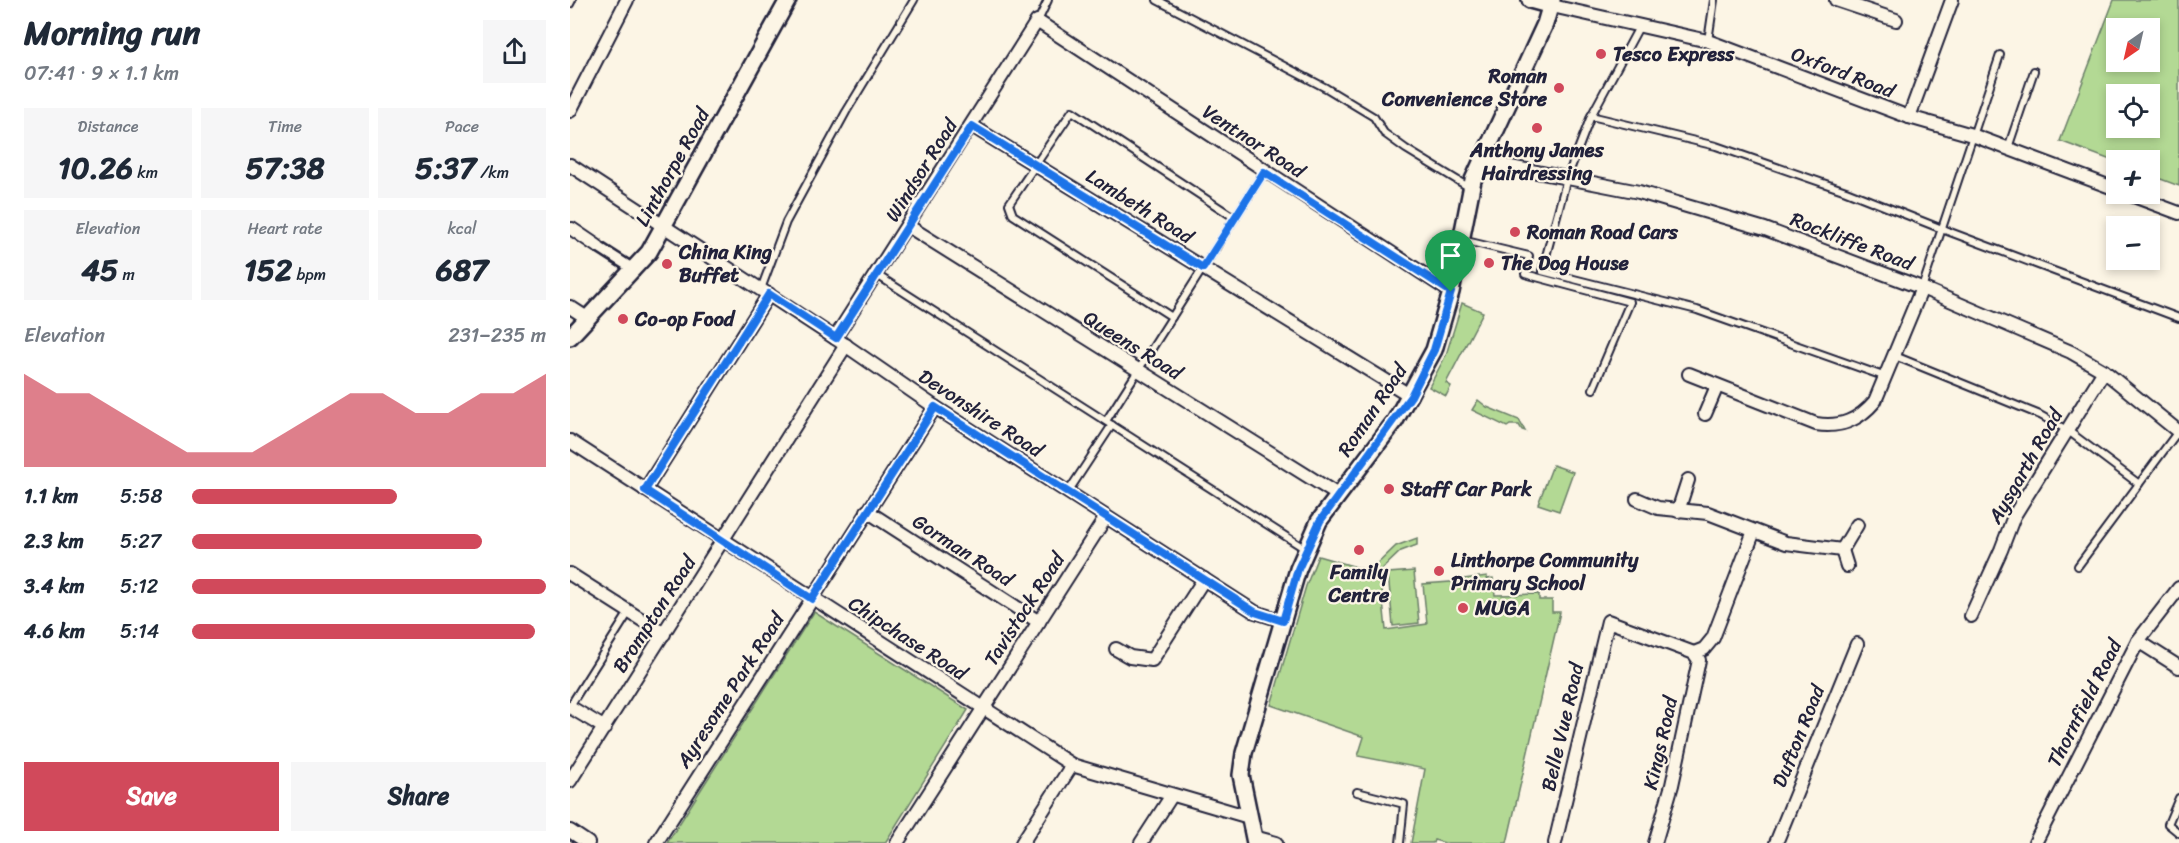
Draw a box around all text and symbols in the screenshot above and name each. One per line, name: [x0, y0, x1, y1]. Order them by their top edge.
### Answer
text: Morning run: [24, 4, 200, 62]
north arrow: [2106, 18, 2160, 72]
map controls: [2106, 18, 2160, 270]
button: share: [483, 20, 546, 83]
place label: Tesco Express: [1613, 37, 1735, 72]
street label: Oxford Road: [1786, 37, 1901, 109]
marker: Tesco Express: [1594, 47, 1608, 61]
text: 07:41 · 9 × 1.1 km: [24, 56, 179, 91]
place label: Roman Convenience Store: [1381, 59, 1548, 117]
marker: Roman Convenience Store: [1552, 81, 1566, 95]
button: locate: [2106, 84, 2160, 138]
street label: Ventnor Road: [1195, 95, 1314, 189]
street label: Linthorpe Road: [625, 100, 720, 233]
street label: Windsor Road: [876, 110, 968, 229]
text: Distance: [78, 112, 138, 141]
text: Time: [268, 112, 302, 141]
text: Pace: [445, 112, 479, 141]
marker: Anthony James Hairdressing: [1530, 121, 1544, 135]
place label: Anthony James Hairdressing: [1469, 133, 1604, 191]
text: 10.26: [58, 141, 133, 195]
text: 57:38: [245, 141, 325, 195]
text: 5:37: [415, 141, 476, 195]
button: +: [2106, 150, 2160, 204]
text: km: [133, 158, 158, 187]
text: /km: [476, 158, 509, 187]
street label: Lambeth Road: [1079, 159, 1202, 254]
street label: Rockliffe Road: [1785, 202, 1920, 282]
text: Elevation: [76, 214, 140, 243]
text: Heart rate: [247, 214, 323, 243]
text: kcal: [447, 214, 477, 243]
place label: Roman Road Cars: [1526, 215, 1679, 250]
button: −: [2106, 216, 2160, 270]
marker: Roman Road Cars: [1508, 225, 1522, 239]
pin: [1425, 230, 1476, 292]
place label: China King Buffet: [678, 235, 772, 293]
icon: arrive: [1434, 239, 1467, 272]
text: 45: [81, 243, 118, 297]
text: 152: [244, 243, 292, 297]
text: 687: [436, 243, 488, 297]
place label: The Dog House: [1501, 246, 1629, 281]
marker: The Dog House: [1482, 256, 1496, 270]
marker: China King Buffet: [660, 257, 674, 271]
text: m: [118, 260, 135, 289]
text: bpm: [292, 260, 326, 289]
street label: Queens Road: [1076, 301, 1191, 391]
place label: Co-op Food: [634, 302, 736, 337]
marker: Co-op Food: [616, 312, 630, 326]
text: Elevation: [24, 318, 105, 353]
text: 231–235 m: [448, 318, 546, 353]
street label: Roman Road: [1328, 355, 1417, 464]
street label: Devonshire Road: [911, 360, 1052, 468]
street label: Aysgarth Road: [1978, 401, 2073, 531]
place label: Staff Car Park: [1400, 472, 1533, 507]
text: 1.1 km: [24, 479, 78, 514]
text: 5:58: [120, 479, 163, 514]
marker: Staff Car Park: [1382, 482, 1396, 496]
street label: Gorman Road: [905, 504, 1022, 597]
text: 2.3 km: [24, 524, 84, 559]
text: 5:27: [120, 524, 161, 559]
marker: Family Centre: [1352, 543, 1366, 557]
place label: Linthorpe Community Primary School: [1451, 543, 1639, 601]
street label: Tavistock Road: [974, 544, 1075, 673]
street label: Brompton Road: [603, 547, 706, 680]
place label: Family Centre: [1328, 555, 1390, 613]
marker: Linthorpe Community Primary School: [1432, 564, 1446, 578]
text: 3.4 km: [24, 569, 85, 604]
text: 5:12: [120, 569, 158, 604]
street label: Chipchase Road: [841, 587, 976, 691]
place label: MUGA: [1474, 591, 1530, 626]
marker: MUGA: [1456, 601, 1470, 615]
street label: Ayresome Park Road: [666, 604, 795, 776]
text: 4.6 km: [24, 614, 85, 649]
text: 5:14: [120, 614, 159, 649]
street label: Thornfield Road: [2037, 632, 2132, 774]
street label: Belle Vue Road: [1531, 658, 1595, 795]
street label: Dufton Road: [1762, 678, 1836, 793]
street label: Kings Road: [1633, 692, 1689, 793]
button: Save: [24, 762, 279, 831]
button: Share: [291, 762, 546, 831]

